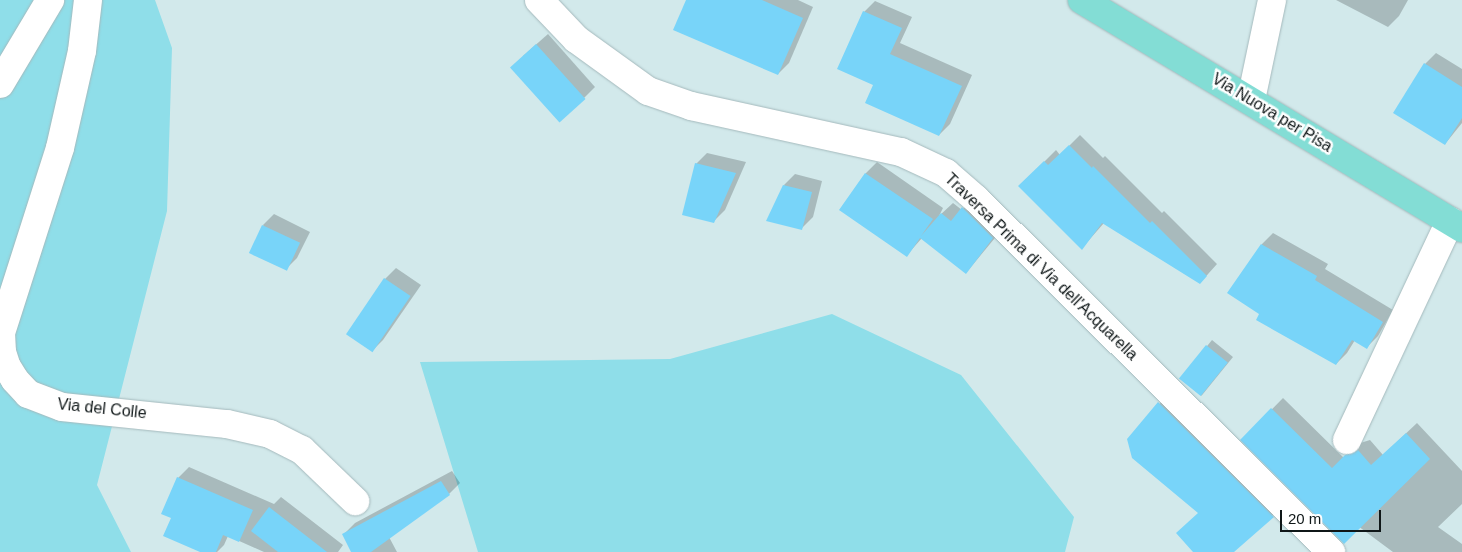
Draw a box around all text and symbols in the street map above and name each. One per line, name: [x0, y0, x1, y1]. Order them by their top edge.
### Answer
street label: Via Nuova per Pisa: [1208, 70, 1336, 156]
street label: Traversa Prima di Via dell'Acquarella: [940, 169, 1142, 365]
street label: Via del Colle: [56, 395, 148, 423]
scale bar: [1282, 500, 1383, 532]
text: 20 m: [1288, 510, 1321, 527]

